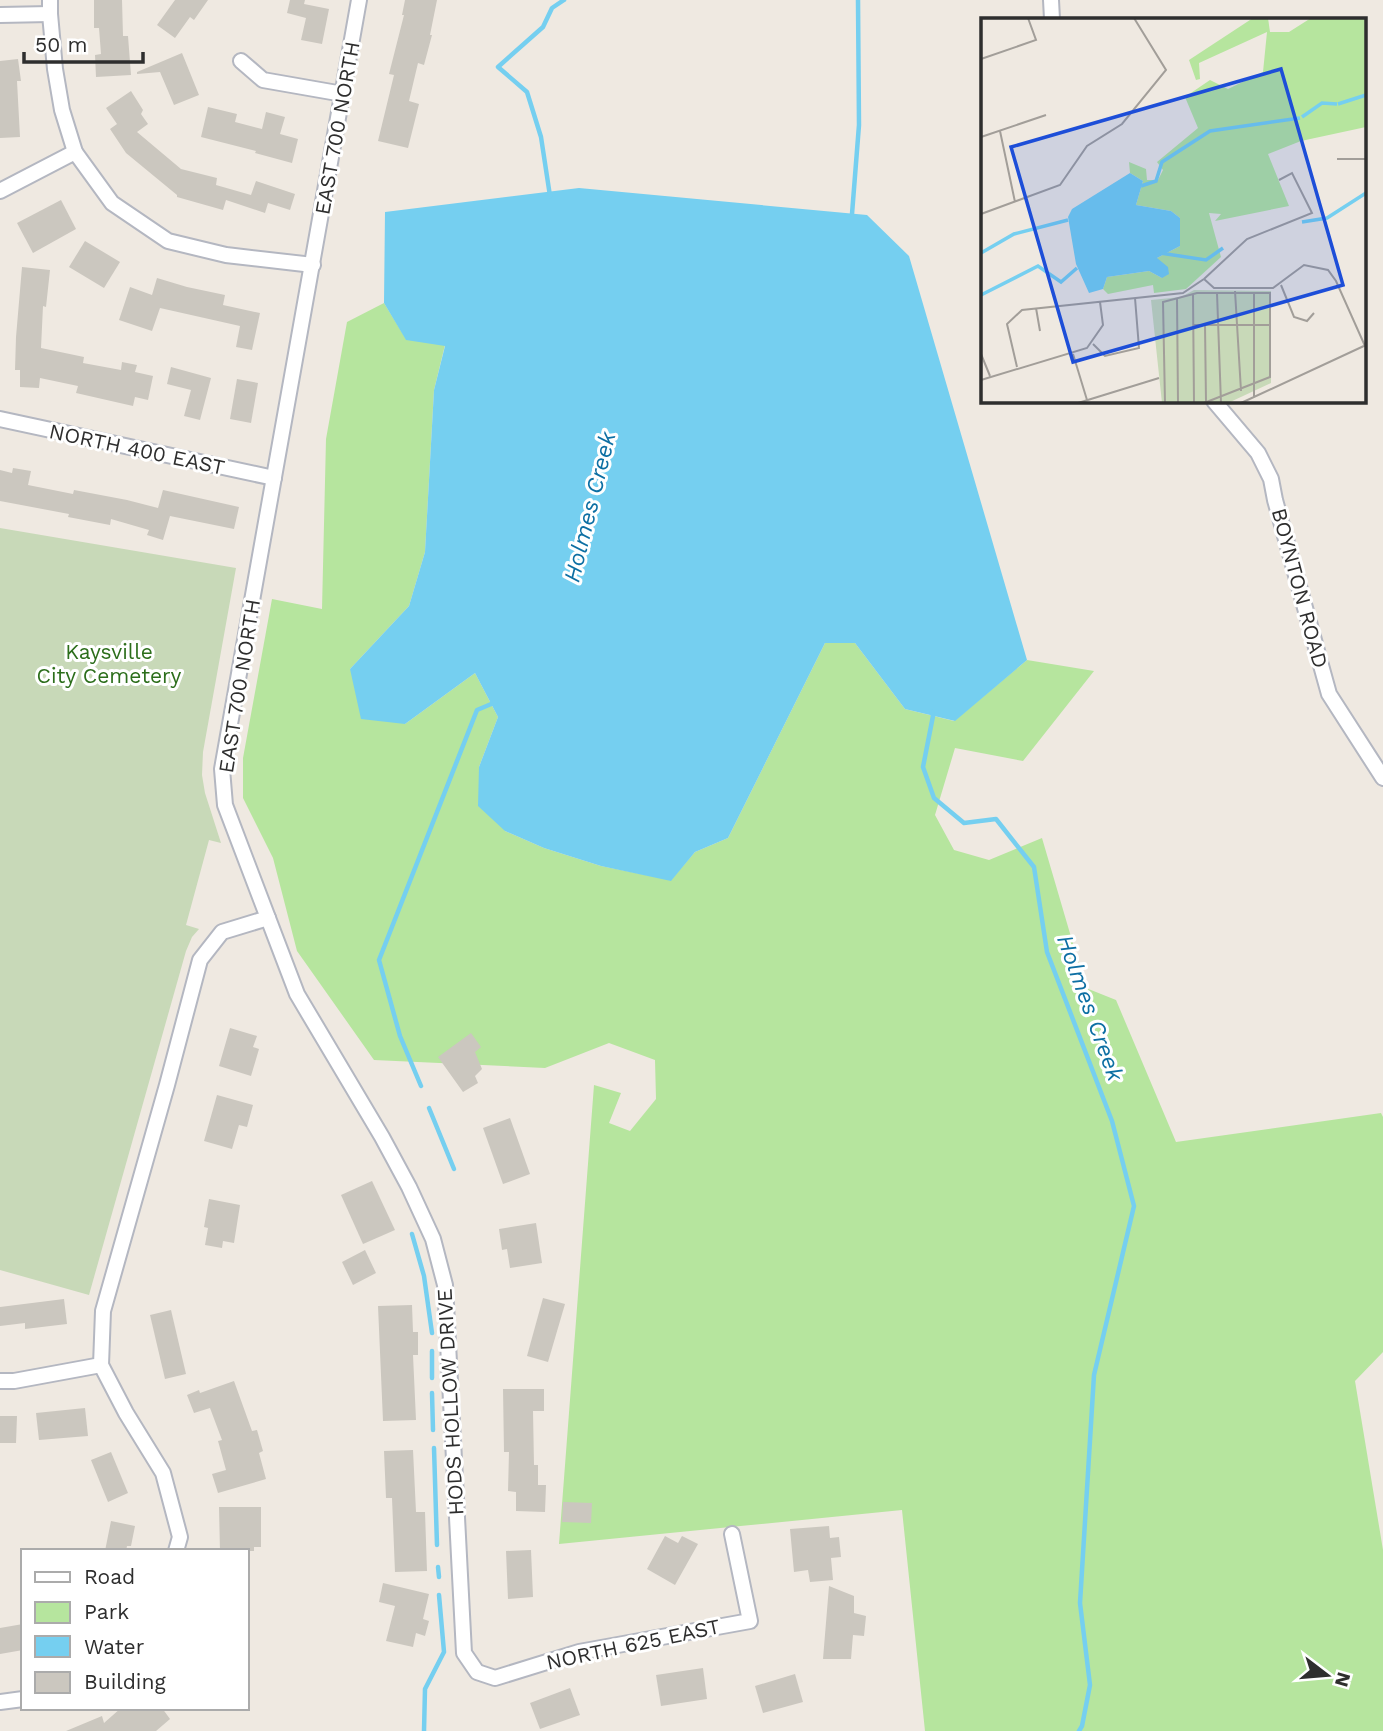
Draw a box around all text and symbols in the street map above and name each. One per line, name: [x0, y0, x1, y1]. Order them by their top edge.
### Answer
inset map: [981, 18, 1366, 402]
scale bar: [24, 21, 144, 65]
text: 50 m: [35, 32, 87, 57]
street label: EAST 700 NORTH: [309, 39, 365, 217]
street label: NORTH 400 EAST: [47, 418, 227, 480]
water label: Holmes Creek: [558, 428, 622, 585]
street label: BOYNTON ROAD: [1267, 505, 1333, 671]
street label: EAST 700 NORTH: [213, 597, 265, 775]
park label: Kaysville City Cemetery: [37, 639, 182, 688]
water label: Holmes Creek: [1051, 931, 1129, 1086]
street label: HODS HOLLOW DRIVE: [432, 1288, 468, 1516]
legend: [21, 1549, 248, 1710]
text: Road: [84, 1564, 135, 1589]
text: Park: [84, 1599, 129, 1624]
street label: NORTH 625 EAST: [544, 1613, 722, 1675]
text: Water: [84, 1634, 145, 1659]
north arrow: [1292, 1640, 1362, 1710]
text: Building: [84, 1669, 166, 1694]
text: N: [1330, 1670, 1356, 1689]

